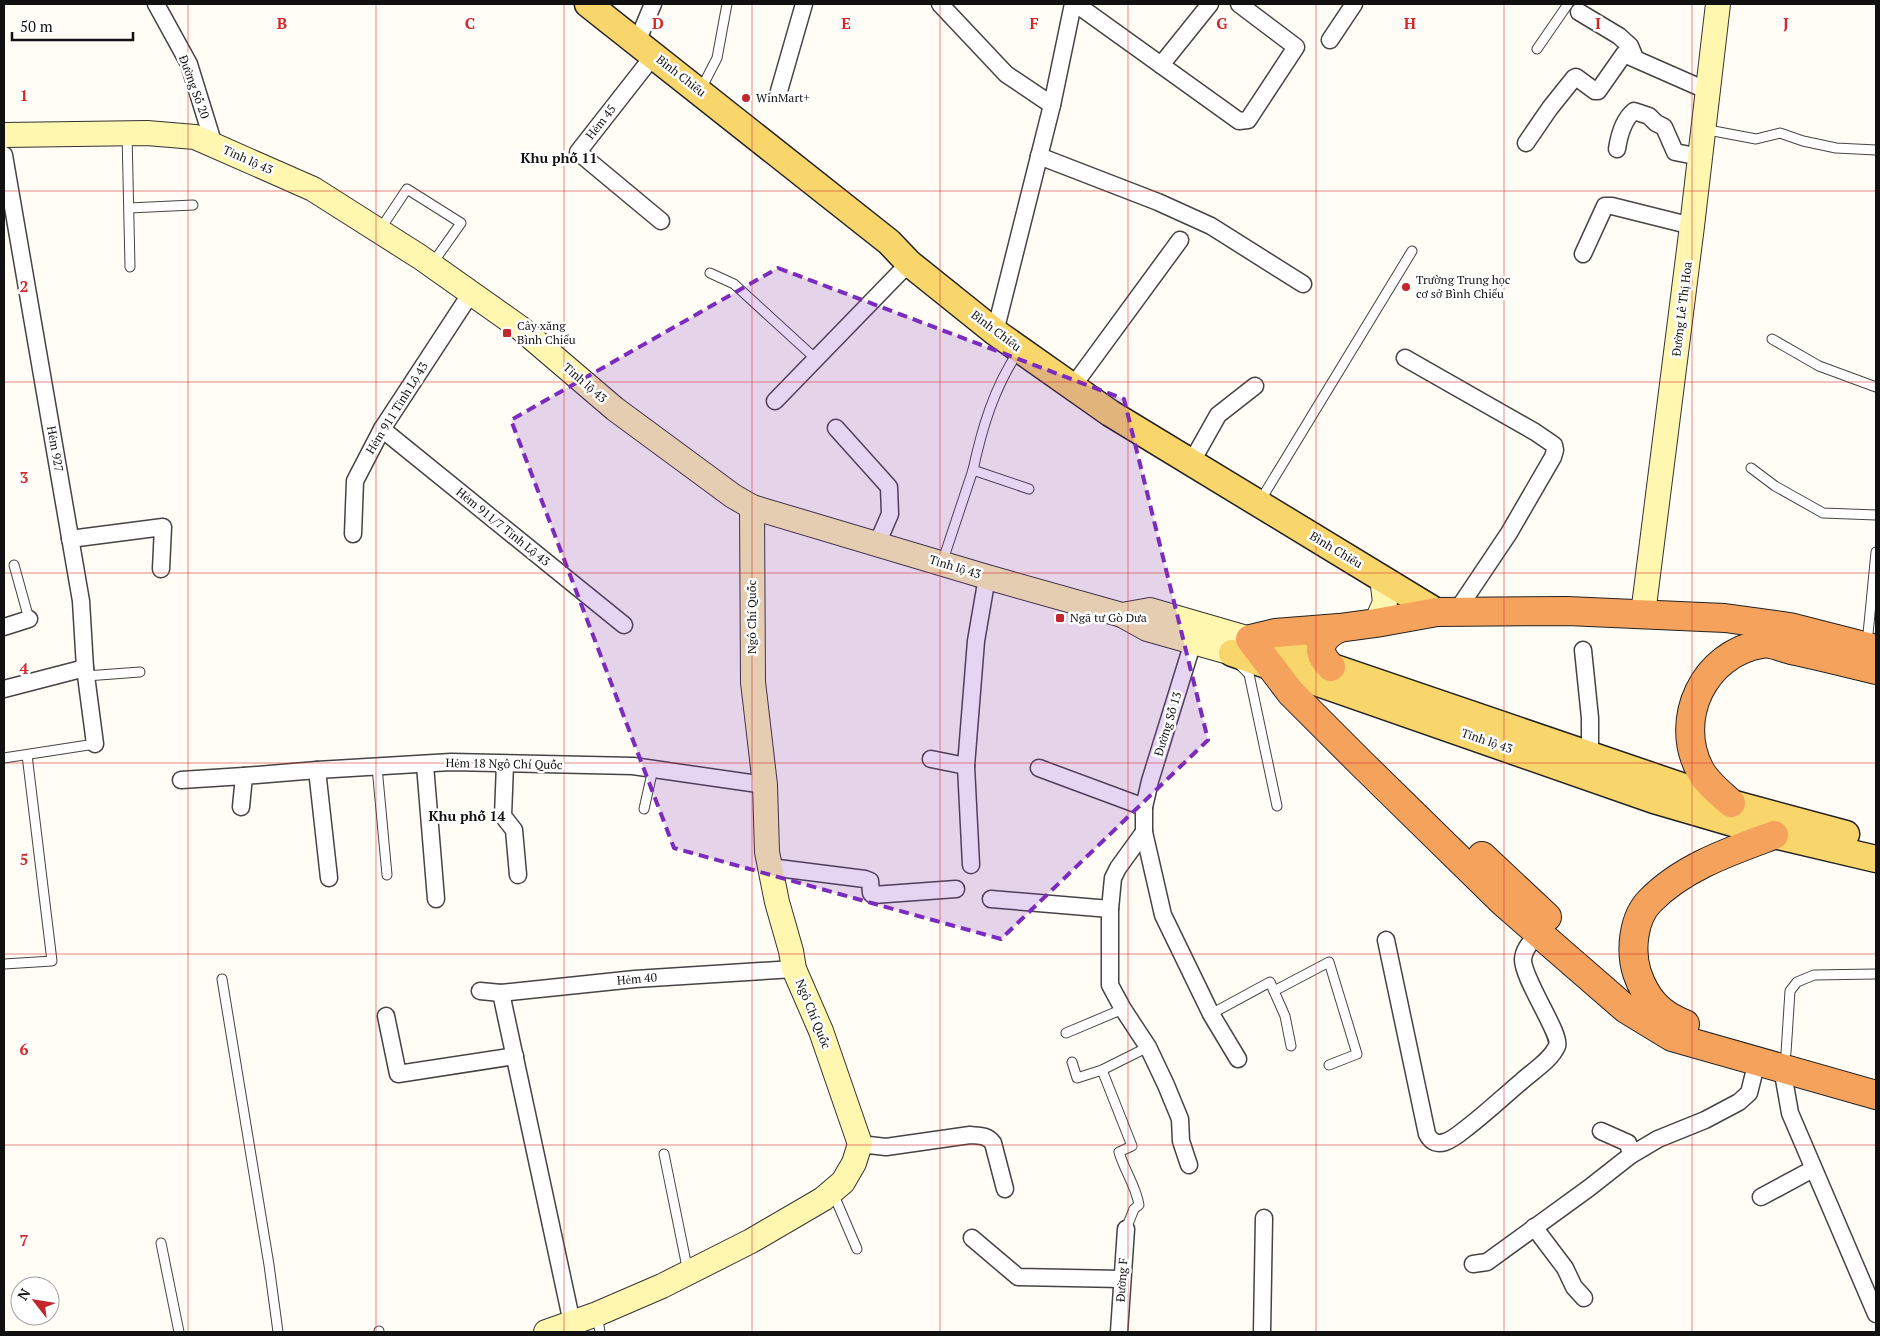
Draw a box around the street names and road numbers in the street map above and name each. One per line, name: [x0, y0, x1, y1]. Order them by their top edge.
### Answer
street label: Bình Chiểu: [654, 52, 709, 100]
street label: Đường Số 20: [176, 53, 213, 121]
street label: Hẻm 45: [582, 101, 619, 142]
street label: Tỉnh lộ 43: [221, 142, 276, 177]
street label: Đường Lê Thị Hoa: [1668, 261, 1695, 357]
street label: Bình Chiểu: [968, 307, 1024, 354]
street label: Hẻm 911 Tỉnh Lộ 43: [362, 359, 431, 456]
street label: Tỉnh lộ 43: [560, 360, 610, 406]
street label: Hẻm 927: [44, 425, 67, 473]
street label: Hẻm 911/7 Tỉnh Lộ 43: [453, 484, 553, 569]
street label: Bình Chiểu: [1307, 528, 1365, 571]
street label: Tỉnh lộ 43: [928, 552, 983, 581]
street label: Ngô Chí Quốc: [744, 580, 759, 654]
street label: Đường Số 13: [1151, 690, 1184, 758]
street label: Tỉnh lộ 43: [1460, 725, 1515, 756]
street label: Hẻm 18 Ngô Chí Quốc: [445, 755, 563, 772]
street label: Hẻm 40: [616, 969, 658, 988]
street label: Ngô Chí Quốc: [793, 977, 834, 1051]
street label: Đường F: [1112, 1257, 1131, 1303]

